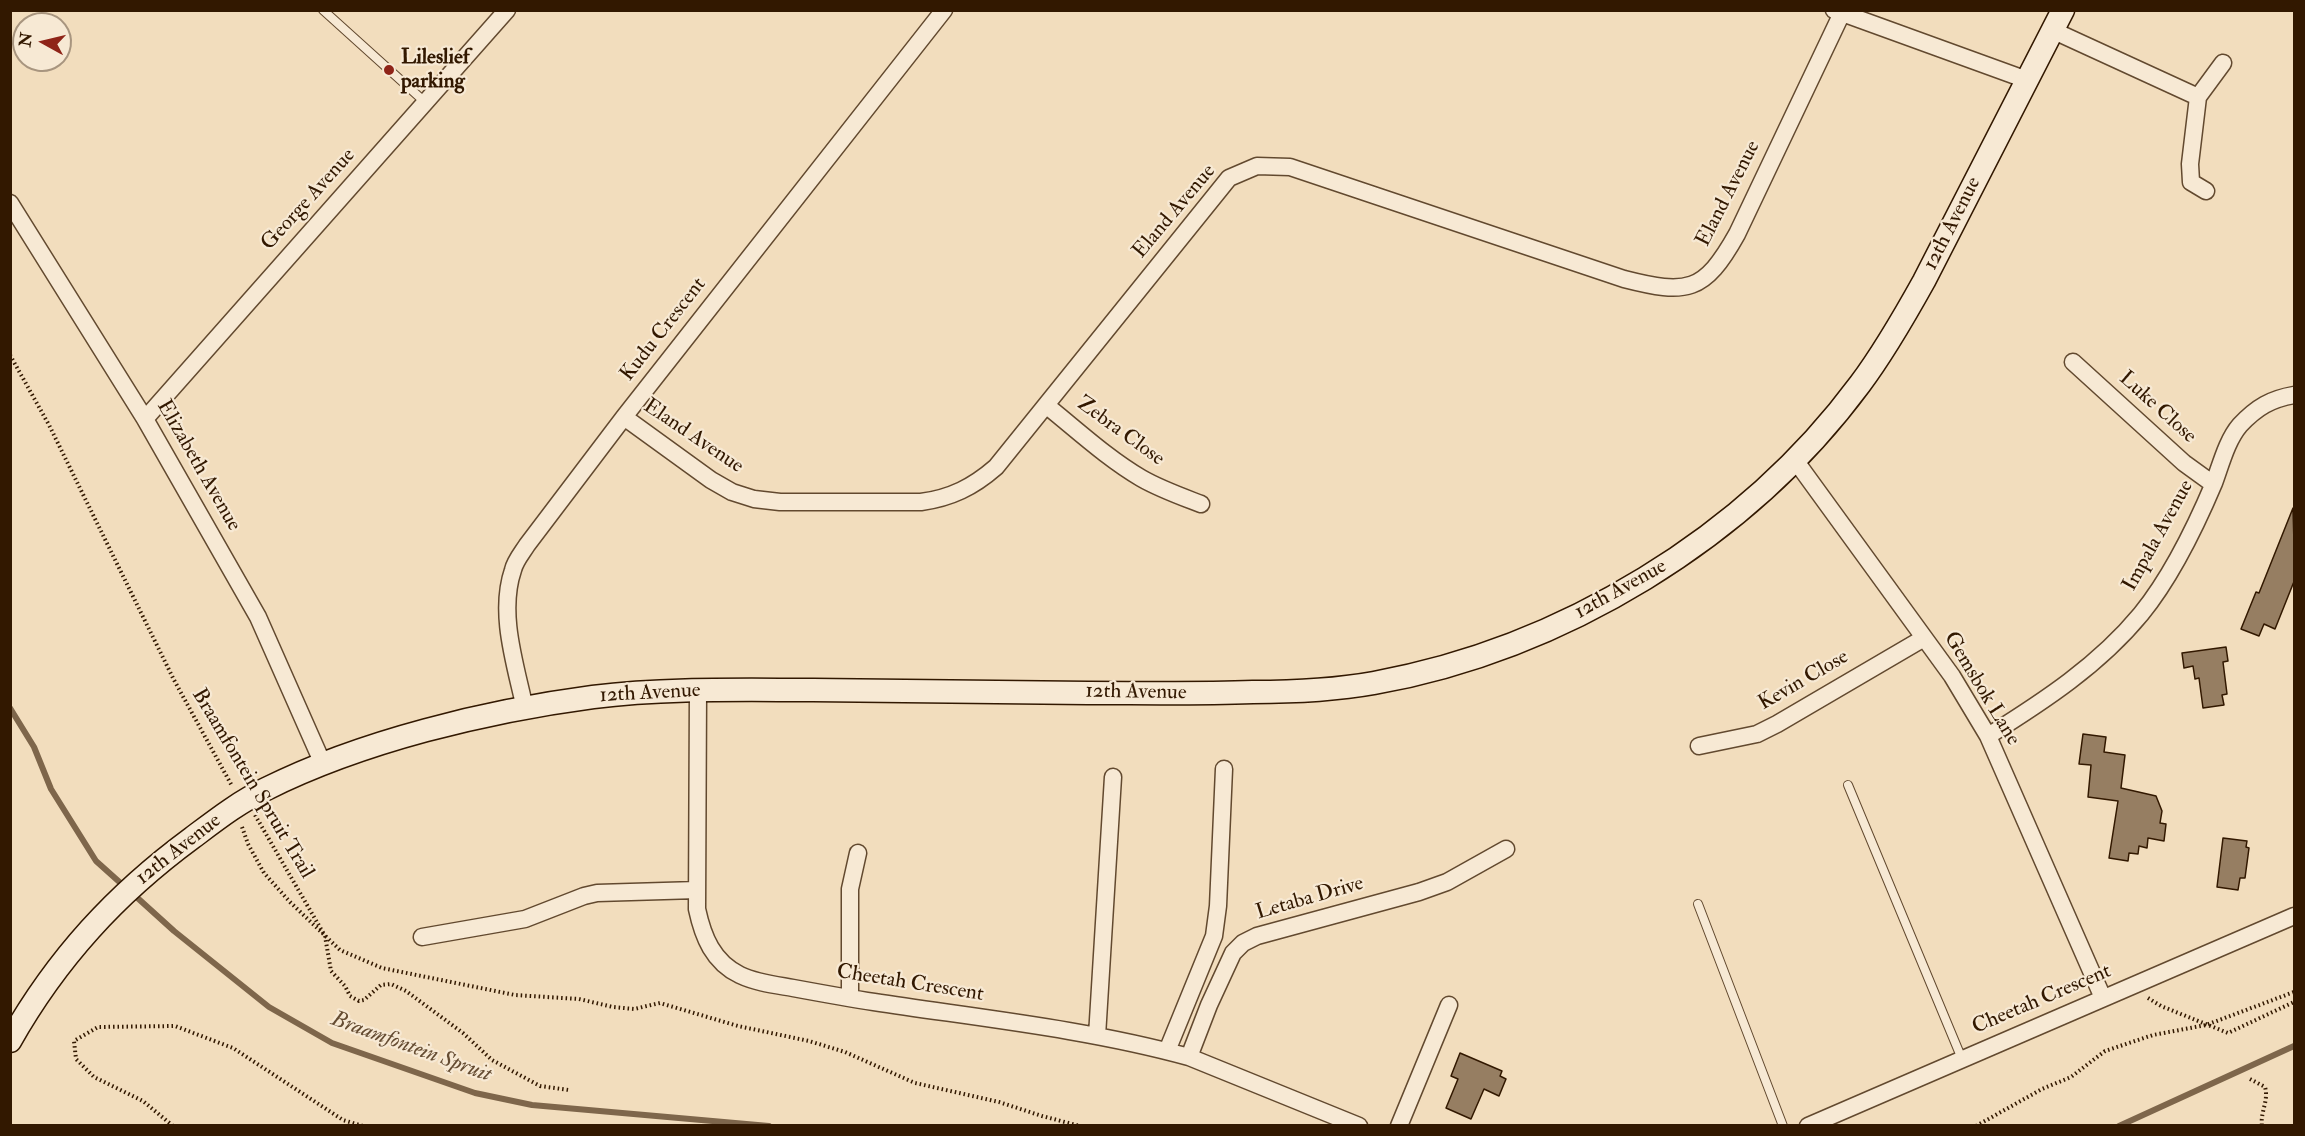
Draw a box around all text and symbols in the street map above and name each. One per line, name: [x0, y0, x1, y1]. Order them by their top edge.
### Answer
north arrow: [12, 12, 72, 72]
text: N: [15, 31, 37, 48]
place label: Lileslief parking: [401, 45, 469, 95]
marker: Lileslief parking: [382, 63, 396, 77]
street label: Eland Avenue: [1692, 137, 1766, 251]
street label: George Avenue: [257, 144, 361, 256]
street label: Eland Avenue: [1128, 160, 1222, 264]
street label: 12th Avenue: [1919, 173, 1987, 275]
street label: Kudu Crescent: [616, 273, 712, 387]
street label: Luke Close: [2113, 367, 2201, 449]
street label: Zebra Close: [1071, 392, 1169, 472]
street label: Eland Avenue: [638, 394, 748, 480]
street label: Elizabeth Avenue: [150, 396, 246, 536]
street label: Impala Avenue: [2118, 476, 2200, 596]
street label: 12th Avenue: [1571, 554, 1671, 626]
street label: Gemsbok Lane: [1937, 628, 2025, 750]
street label: Kevin Close: [1754, 645, 1854, 717]
street label: 12th Avenue: [599, 679, 701, 709]
street label: 12th Avenue: [1085, 680, 1187, 706]
street label: Braamfontein Spruit Trail: [185, 684, 319, 884]
street label: 12th Avenue: [131, 809, 227, 891]
street label: Letaba Drive: [1253, 872, 1367, 926]
street label: Cheetah Crescent: [1969, 959, 2115, 1041]
street label: Cheetah Crescent: [835, 960, 985, 1008]
water label: Braamfontein Spruit: [327, 1007, 495, 1089]

